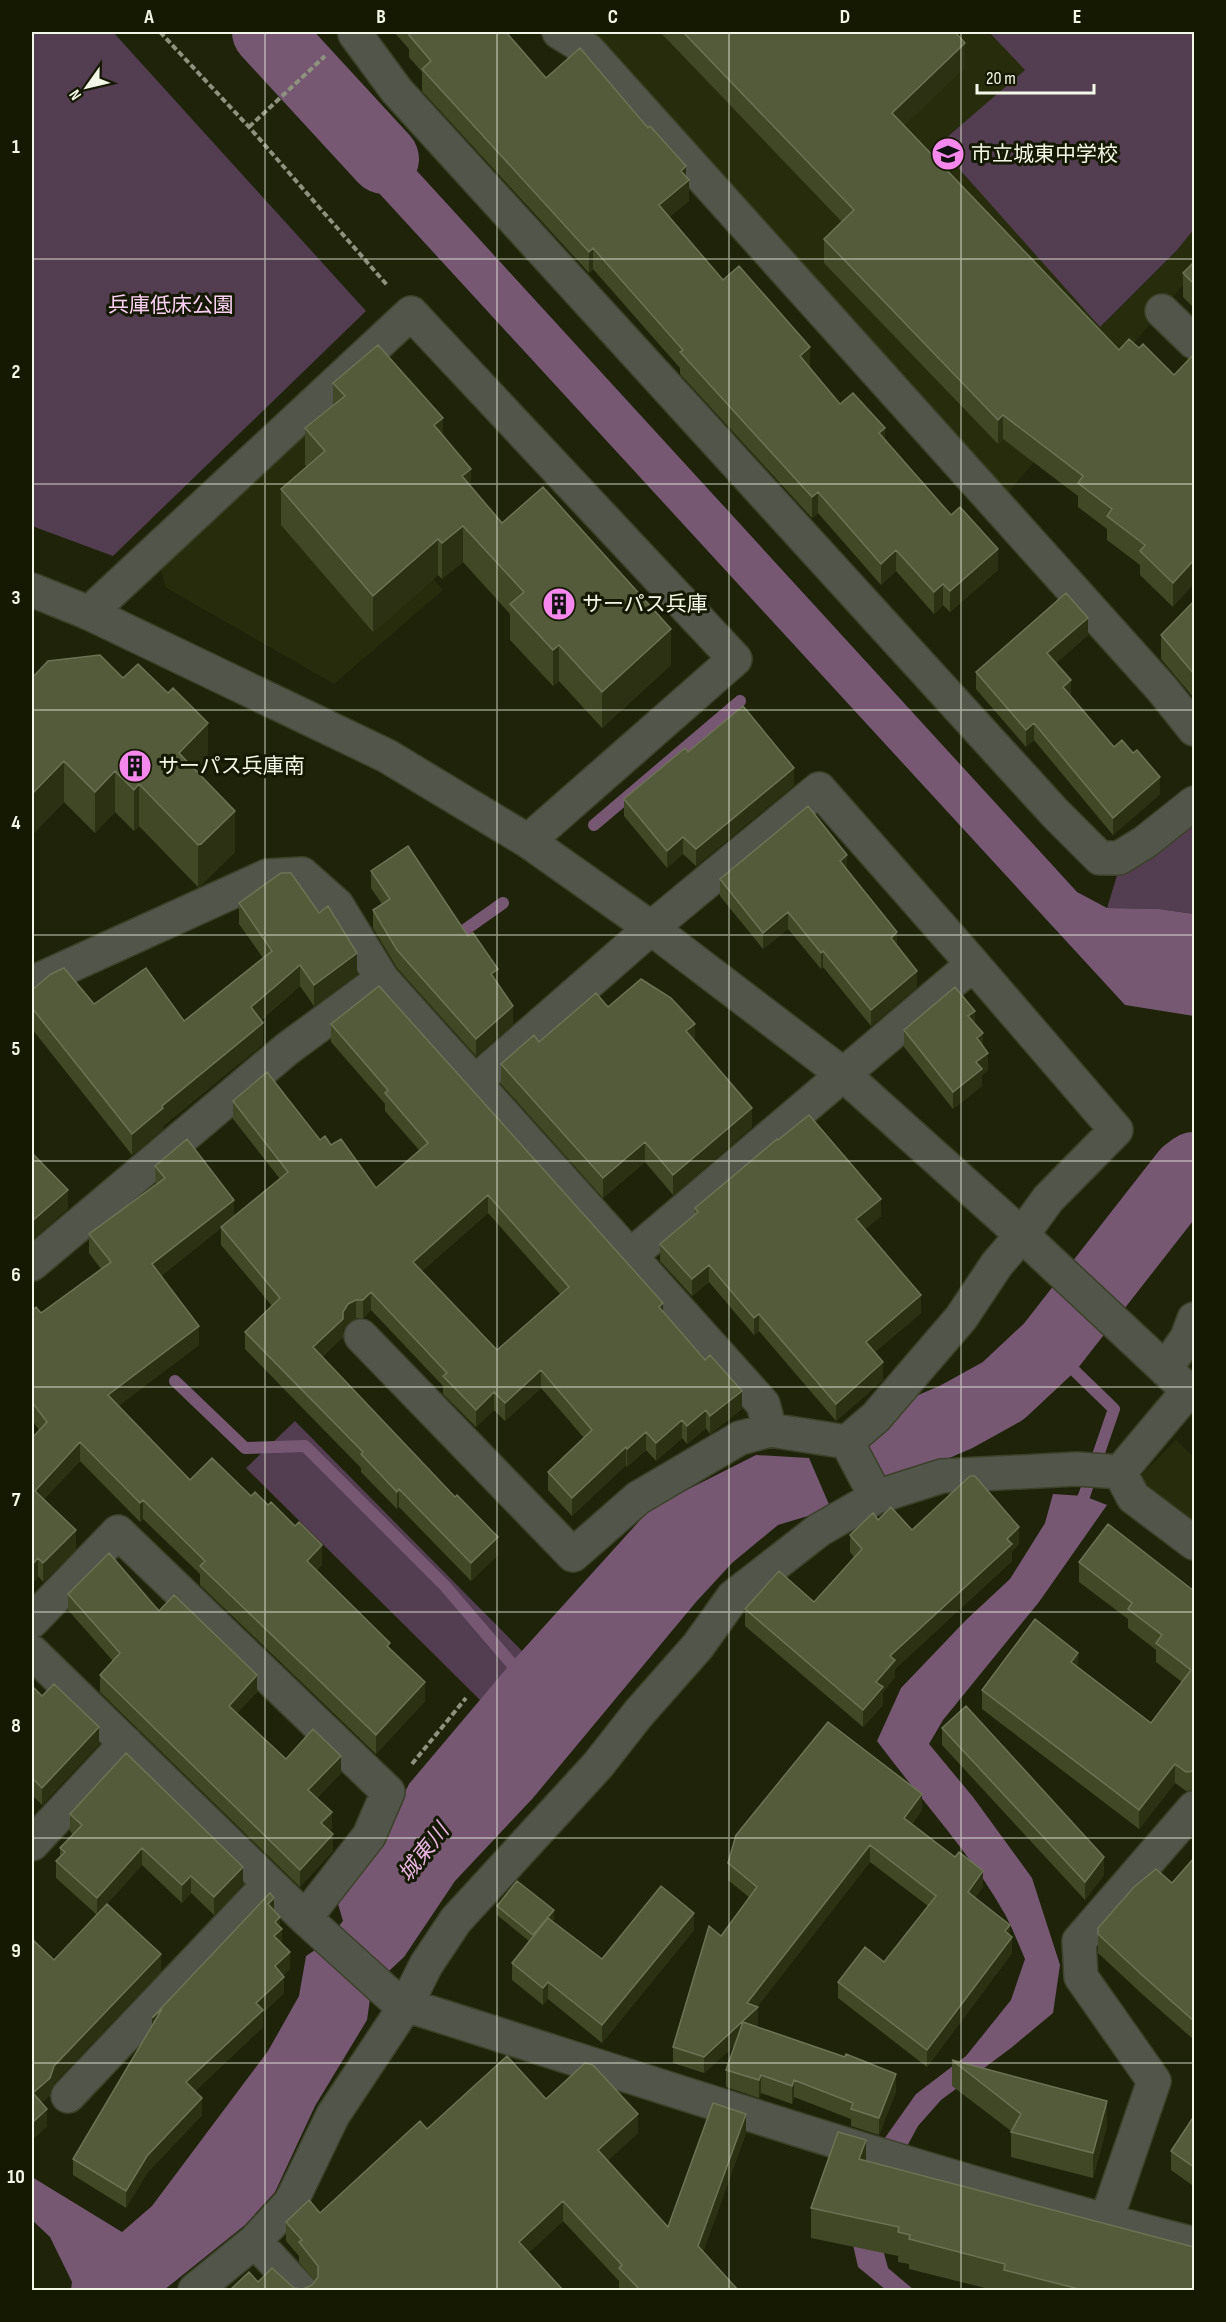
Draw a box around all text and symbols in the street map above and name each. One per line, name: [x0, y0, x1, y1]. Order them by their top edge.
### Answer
text: A: [143, 5, 154, 29]
text: B: [376, 5, 386, 29]
text: C: [608, 5, 618, 29]
text: D: [840, 5, 850, 29]
text: E: [1073, 5, 1081, 29]
north arrow: [57, 57, 117, 117]
scale bar: [977, 57, 1094, 95]
text: 20 m: [986, 68, 1016, 89]
text: N: [66, 86, 86, 103]
text: 1: [12, 135, 20, 159]
school or university icon: 市立城東中学校: [930, 136, 966, 172]
place label: 市立城東中学校: [971, 142, 1118, 167]
park label: 兵庫低床公園: [108, 293, 234, 318]
text: 2: [12, 360, 20, 384]
text: 3: [12, 586, 21, 610]
building icon: サーパス兵庫: [541, 586, 577, 622]
place label: サーパス兵庫: [582, 592, 708, 617]
building icon: サーパス兵庫南: [117, 748, 153, 784]
place label: サーパス兵庫南: [158, 754, 305, 779]
text: 4: [11, 811, 21, 835]
text: 5: [12, 1037, 21, 1061]
text: 6: [11, 1263, 21, 1287]
text: 7: [12, 1488, 21, 1512]
text: 8: [11, 1714, 21, 1738]
water label: 城東川: [393, 1817, 456, 1887]
text: 9: [11, 1939, 21, 1963]
text: 10: [7, 2165, 25, 2189]

